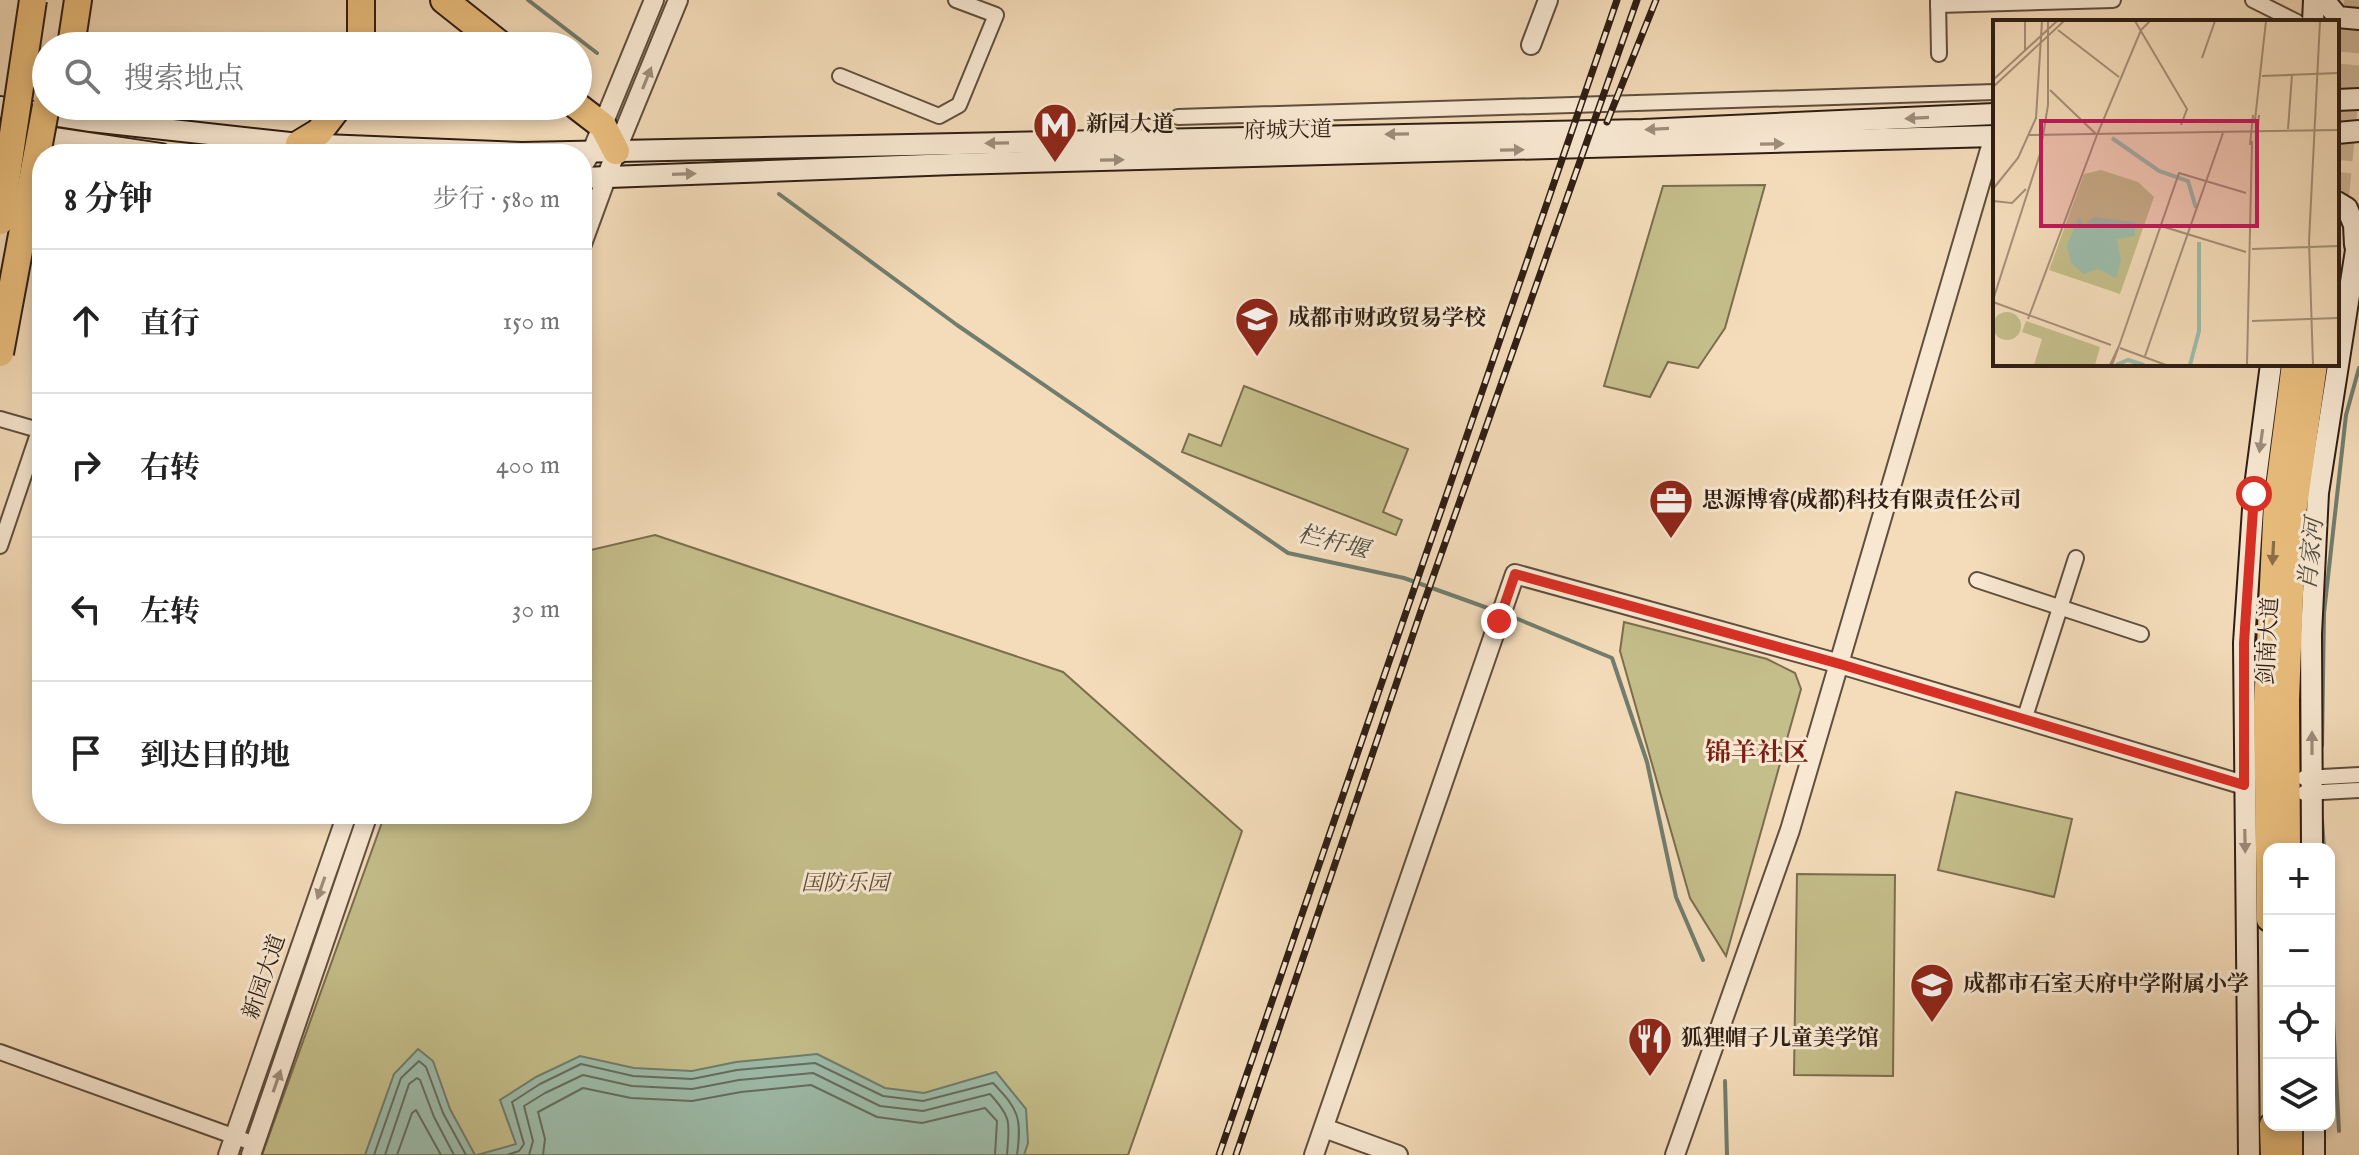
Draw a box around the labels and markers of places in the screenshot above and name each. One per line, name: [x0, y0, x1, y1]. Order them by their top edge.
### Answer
metro station icon: 新园大道: [1031, 101, 1079, 164]
place label: 新园大道: [1086, 111, 1174, 139]
school or university icon: 成都市财政贸易学校: [1233, 295, 1281, 358]
place label: 成都市财政贸易学校: [1288, 305, 1486, 333]
office icon: 思源博睿(成都)科技有限责任公司: [1647, 477, 1695, 540]
place label: 思源博睿(成都)科技有限责任公司: [1702, 487, 2021, 515]
school or university icon: 成都市石室天府中学附属小学: [1908, 961, 1956, 1024]
place label: 成都市石室天府中学附属小学: [1963, 971, 2249, 999]
restaurant icon: 狐狸帽子儿童美学馆: [1626, 1015, 1674, 1078]
place label: 狐狸帽子儿童美学馆: [1681, 1025, 1879, 1053]

